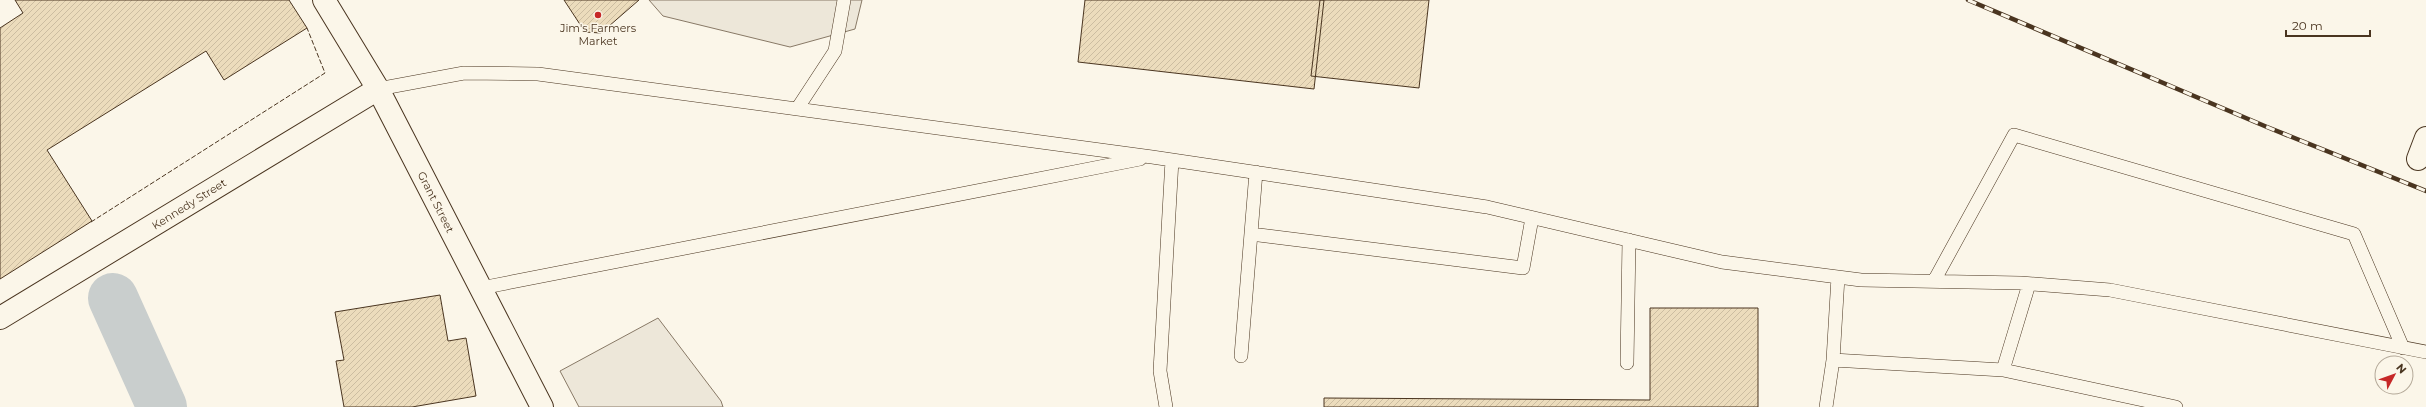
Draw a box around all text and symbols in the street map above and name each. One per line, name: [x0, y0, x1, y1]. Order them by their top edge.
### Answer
marker: Jim's Farmers Market: [593, 10, 603, 20]
scale bar: [2286, 12, 2370, 38]
text: 20 m: [2292, 18, 2323, 33]
place label: Jim's Farmers Market: [559, 21, 637, 48]
street label: Grant Street: [415, 169, 458, 235]
street label: Kennedy Street: [149, 175, 229, 233]
north arrow: [2374, 355, 2414, 395]
text: N: [2393, 360, 2410, 376]

